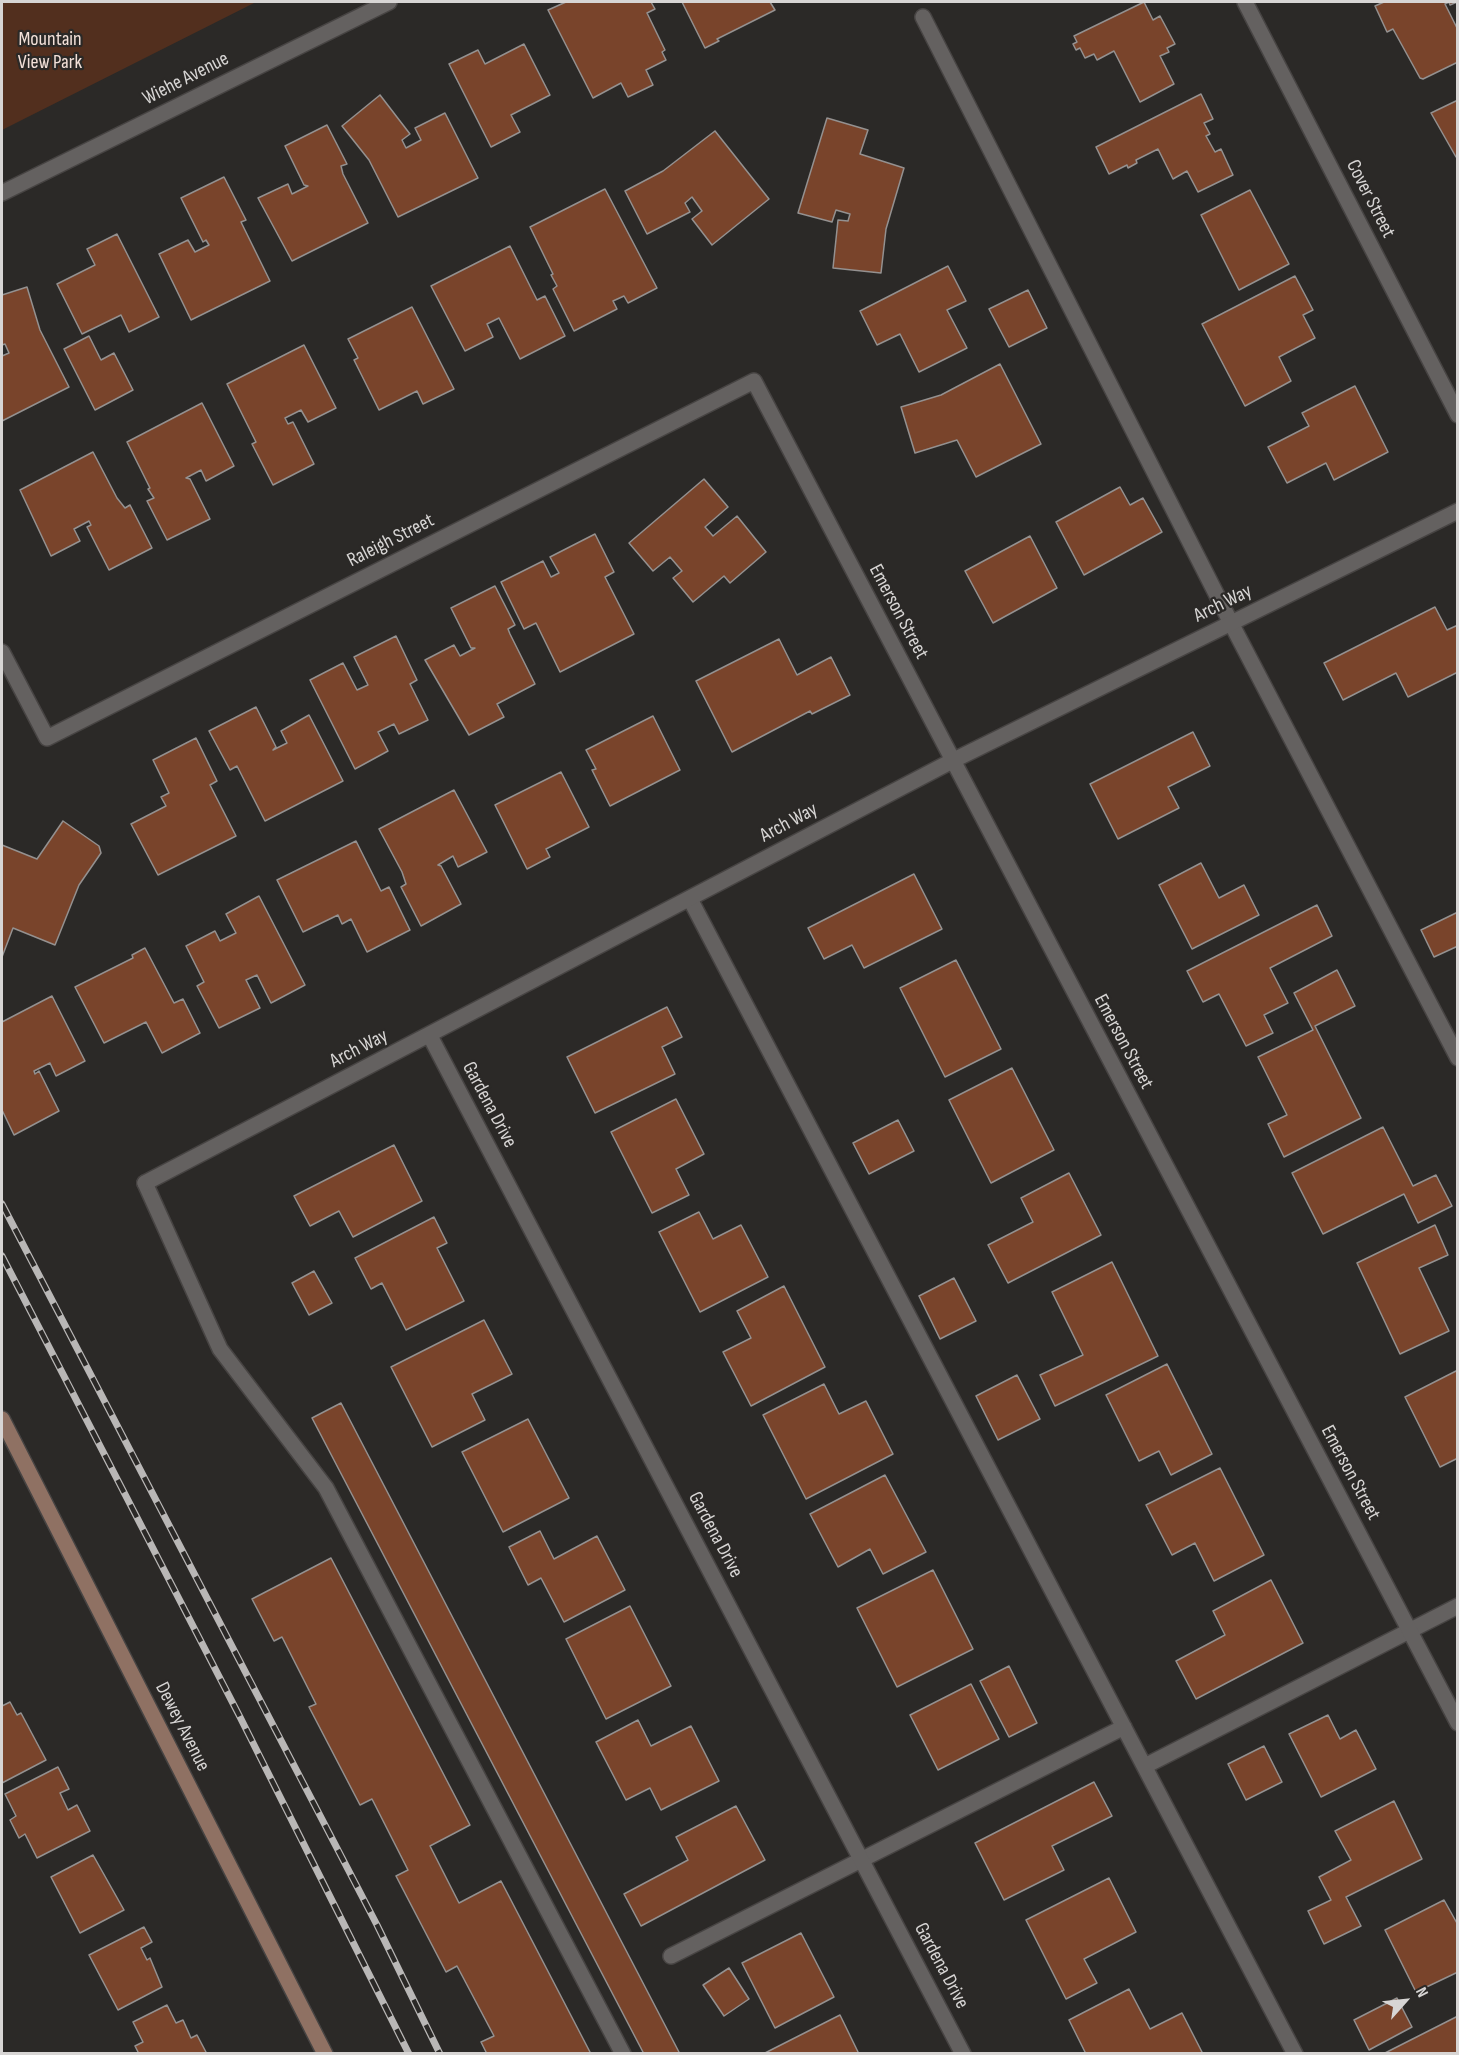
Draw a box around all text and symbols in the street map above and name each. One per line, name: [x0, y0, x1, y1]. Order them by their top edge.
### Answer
park label: Mountain View Park: [18, 28, 82, 75]
street label: Wiehe Avenue: [139, 47, 233, 111]
street label: Cover Street: [1340, 156, 1400, 242]
street label: Raleigh Street: [344, 509, 438, 573]
street label: Emerson Street: [863, 560, 933, 664]
street label: Arch Way: [1190, 580, 1256, 628]
street label: Arch Way: [756, 798, 822, 848]
street label: Emerson Street: [1088, 990, 1158, 1094]
street label: Arch Way: [326, 1024, 392, 1074]
street label: Gardena Drive: [456, 1058, 522, 1152]
street label: Emerson Street: [1315, 1421, 1385, 1525]
street label: Gardena Drive: [682, 1488, 748, 1582]
street label: Dewey Avenue: [149, 1678, 215, 1776]
street label: Gardena Drive: [908, 1919, 974, 2013]
north arrow: [1375, 1971, 1435, 2031]
text: N: [1411, 1984, 1432, 2001]

